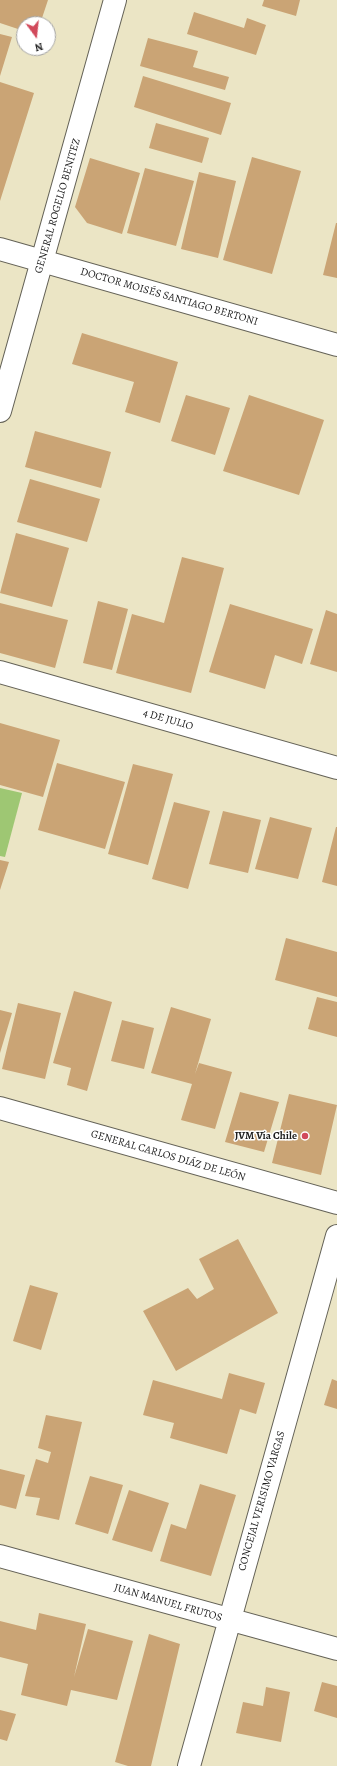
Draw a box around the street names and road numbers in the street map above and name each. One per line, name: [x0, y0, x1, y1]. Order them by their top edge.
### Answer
street label: GENERAL ROGELIO BENITEZ: [32, 137, 84, 275]
street label: DOCTOR MOISÉS SANTIAGO BERTONI: [79, 265, 259, 329]
street label: 4 DE JULIO: [141, 707, 195, 733]
street label: GENERAL CARLOS DIÁZ DE LEÓN: [89, 1128, 247, 1184]
street label: CONCEJAL VERISIMO VARGAS: [236, 1430, 288, 1572]
street label: JUAN MANUEL FRUTOS: [112, 1581, 224, 1625]

